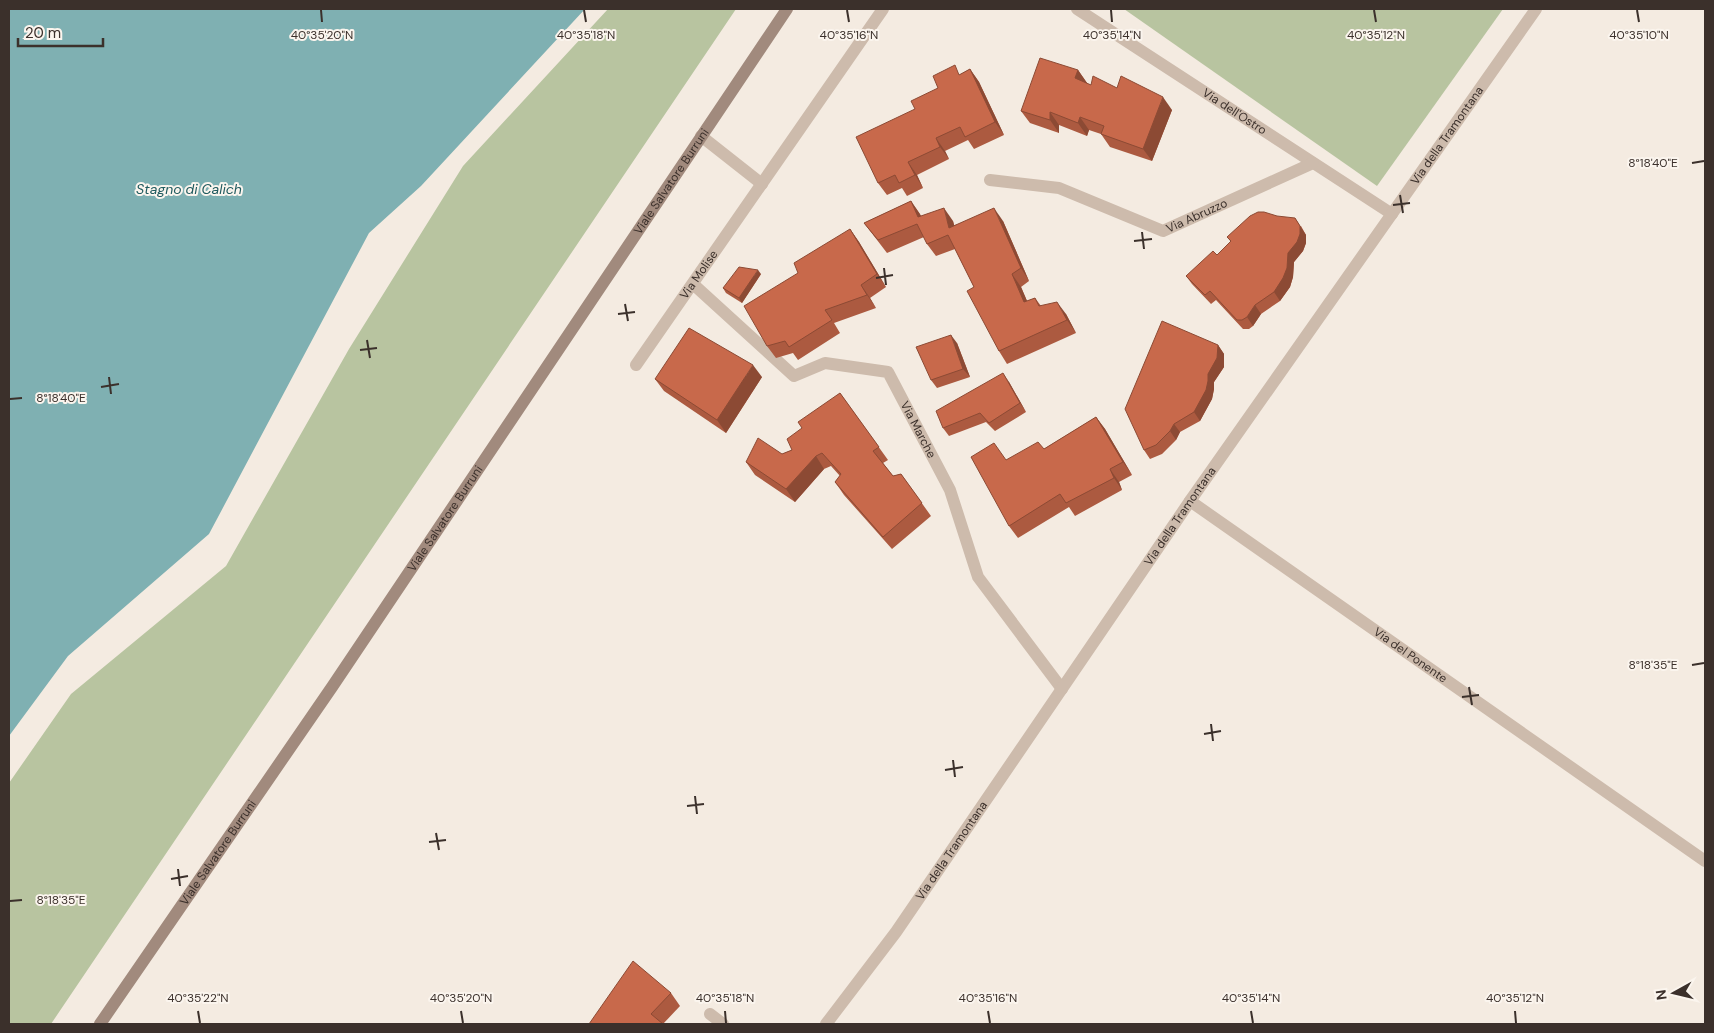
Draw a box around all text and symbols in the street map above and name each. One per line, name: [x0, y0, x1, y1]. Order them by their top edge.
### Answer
scale bar: [18, 15, 102, 47]
text: 20 m: [25, 23, 61, 43]
text: 40°35'20"N: [291, 27, 353, 43]
text: 40°35'18"N: [557, 27, 615, 43]
text: 40°35'16"N: [820, 27, 878, 43]
text: 40°35'14"N: [1083, 27, 1141, 43]
text: 40°35'12"N: [1347, 27, 1405, 43]
text: 40°35'10"N: [1609, 27, 1669, 43]
street label: Via della Tramontana: [1407, 83, 1487, 188]
street label: Via dell'Ostro: [1199, 85, 1270, 138]
street label: Viale Salvatore Burruni: [630, 125, 713, 238]
text: 8°18'40"E: [1628, 155, 1678, 171]
water label: Stagno di Calich: [136, 180, 242, 198]
street label: Via Abruzzo: [1164, 195, 1230, 237]
street label: Via Molise: [676, 247, 721, 302]
text: 8°18'40"E: [36, 390, 86, 406]
street label: Via Marche: [897, 398, 940, 461]
street label: Viale Salvatore Burruni: [404, 462, 486, 575]
street label: Via della Tramontana: [1140, 464, 1220, 569]
street label: Via del Ponente: [1370, 624, 1451, 687]
text: 8°18'35"E: [1629, 657, 1678, 673]
street label: Viale Salvatore Burruni: [176, 797, 260, 908]
street label: Via della Tramontana: [912, 798, 991, 903]
text: 8°18'35"E: [37, 892, 86, 908]
north arrow: [1649, 968, 1699, 1018]
text: N: [1652, 988, 1671, 1001]
text: 40°35'22"N: [167, 990, 229, 1006]
text: 40°35'20"N: [430, 990, 492, 1006]
text: 40°35'18"N: [696, 990, 754, 1006]
text: 40°35'16"N: [959, 990, 1017, 1006]
text: 40°35'14"N: [1222, 990, 1280, 1006]
text: 40°35'12"N: [1486, 990, 1544, 1006]

